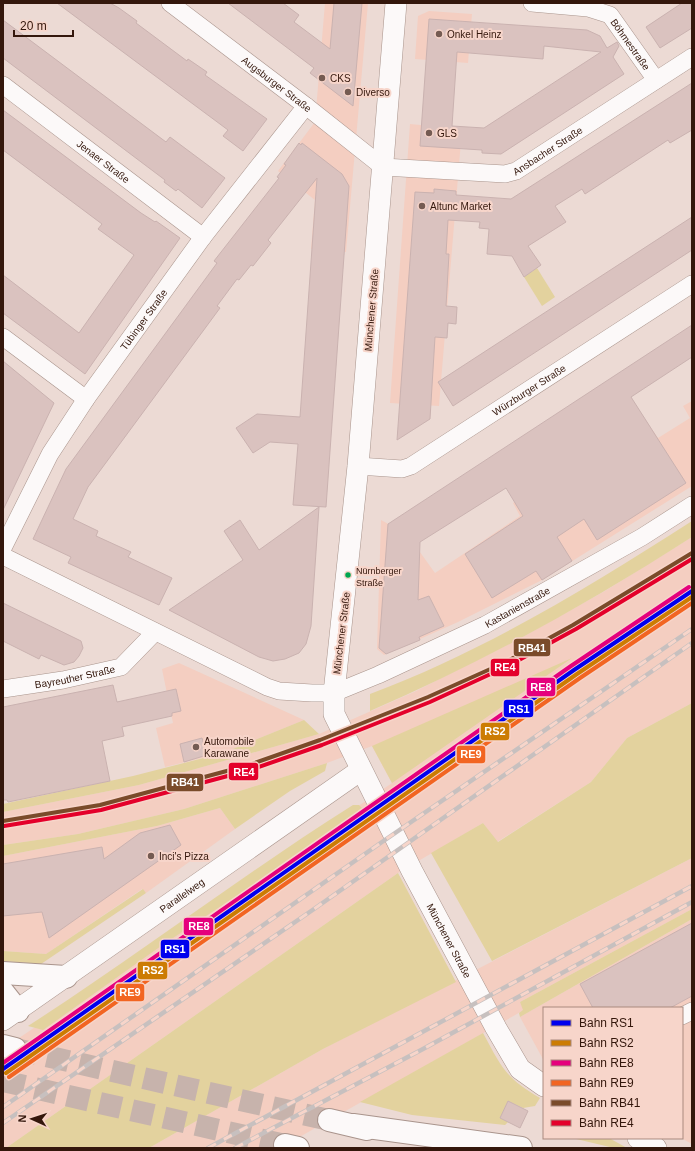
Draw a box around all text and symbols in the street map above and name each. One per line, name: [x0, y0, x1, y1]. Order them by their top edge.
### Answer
scale bar: [14, 12, 73, 38]
street label: Böhmestraße: [608, 17, 652, 72]
text: 20 m: [20, 19, 47, 33]
marker: Onkel Heinz: [434, 29, 444, 39]
place label: Onkel Heinz: [447, 29, 501, 40]
street label: Augsburger Straße: [239, 54, 314, 114]
marker: CKS: [317, 73, 327, 83]
place label: CKS: [330, 73, 351, 84]
marker: Diverso: [343, 87, 353, 97]
place label: Diverso: [356, 87, 390, 98]
street label: Ansbacher Straße: [511, 124, 585, 178]
marker: GLS: [424, 128, 434, 138]
place label: GLS: [437, 128, 457, 139]
street label: Jenaer Straße: [74, 138, 132, 185]
marker: Altunc Market: [417, 201, 427, 211]
place label: Altunc Market: [430, 201, 491, 212]
street label: Münchener Straße: [362, 268, 381, 352]
street label: Tübinger Straße: [118, 287, 170, 352]
street label: Würzburger Straße: [490, 362, 568, 418]
place label: Nürnberger Straße: [356, 566, 402, 588]
marker: Nürnberger Straße: [343, 570, 353, 580]
street label: Kastanienstraße: [483, 585, 552, 630]
street label: Münchener Straße: [331, 591, 352, 675]
line badge: RB41: [513, 638, 551, 657]
text: RB41: [518, 642, 546, 654]
line badge: RE4: [490, 658, 520, 677]
text: RE4: [494, 661, 517, 673]
street label: Bayreuther Straße: [34, 663, 117, 690]
line badge: RE8: [526, 677, 556, 697]
text: RE8: [530, 681, 552, 693]
line badge: RS1: [503, 699, 534, 718]
text: RS1: [508, 703, 530, 715]
line badge: RS2: [480, 722, 510, 741]
text: RS2: [484, 725, 506, 737]
place label: Automobile Karawane: [204, 736, 254, 759]
marker: Automobile Karawane: [191, 742, 201, 752]
line badge: RE9: [456, 745, 486, 764]
text: RE9: [460, 748, 482, 760]
line badge: RE4: [228, 762, 259, 781]
text: RE4: [233, 766, 256, 778]
line badge: RB41: [166, 773, 204, 792]
text: RB41: [171, 776, 199, 788]
marker: Inci's Pizza: [146, 851, 156, 861]
place label: Inci's Pizza: [159, 851, 209, 862]
street label: Parallelweg: [158, 876, 206, 915]
street label: Münchener Straße: [424, 902, 473, 980]
line badge: RE8: [183, 917, 214, 936]
text: RE8: [188, 920, 210, 932]
line badge: RS1: [160, 939, 190, 959]
text: RS1: [164, 943, 186, 955]
line badge: RS2: [137, 961, 168, 980]
text: RS2: [142, 964, 164, 976]
line badge: RE9: [115, 983, 145, 1002]
text: RE9: [119, 986, 141, 998]
legend: [543, 1007, 683, 1139]
text: Bahn RS1: [579, 1016, 634, 1030]
text: Bahn RS2: [579, 1036, 634, 1050]
text: Bahn RE8: [579, 1056, 634, 1070]
text: Bahn RE9: [579, 1076, 634, 1090]
text: Bahn RB41: [579, 1096, 641, 1110]
north arrow: [12, 1099, 52, 1139]
text: N: [16, 1114, 28, 1123]
text: Bahn RE4: [579, 1116, 634, 1130]

